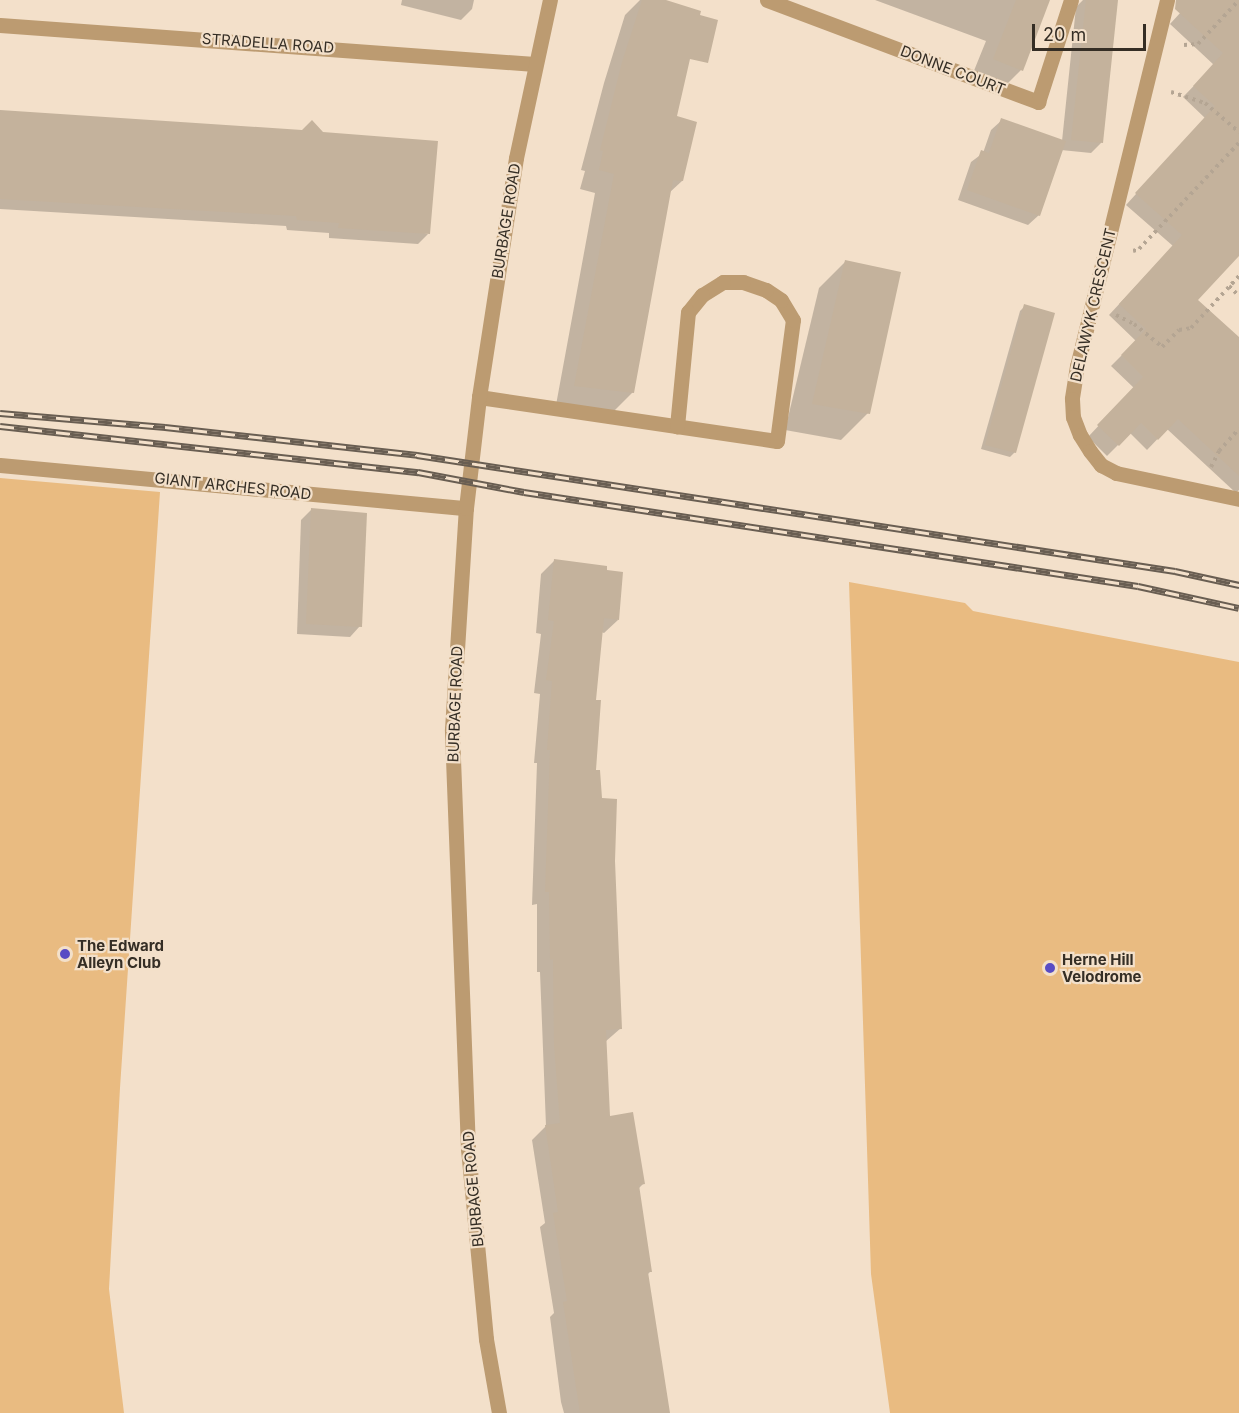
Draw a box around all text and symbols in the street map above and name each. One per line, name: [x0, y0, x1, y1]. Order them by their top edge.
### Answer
scale bar: [1035, 12, 1149, 50]
text: 20 m: [1043, 24, 1086, 45]
street label: STRADELLA ROAD: [201, 29, 335, 57]
street label: DONNE COURT: [898, 42, 1008, 98]
street label: BURBAGE ROAD: [488, 162, 524, 280]
street label: DELAWYK CRESCENT: [1067, 226, 1119, 384]
street label: GIANT ARCHES ROAD: [154, 469, 312, 503]
street label: BURBAGE ROAD: [444, 645, 466, 763]
place label: The Edward Alleyn Club: [77, 936, 164, 971]
marker: The Edward Alleyn Club: [58, 947, 72, 961]
place label: Herne Hill Velodrome: [1062, 950, 1142, 985]
marker: Herne Hill Velodrome: [1043, 961, 1057, 975]
street label: BURBAGE ROAD: [459, 1130, 487, 1248]

